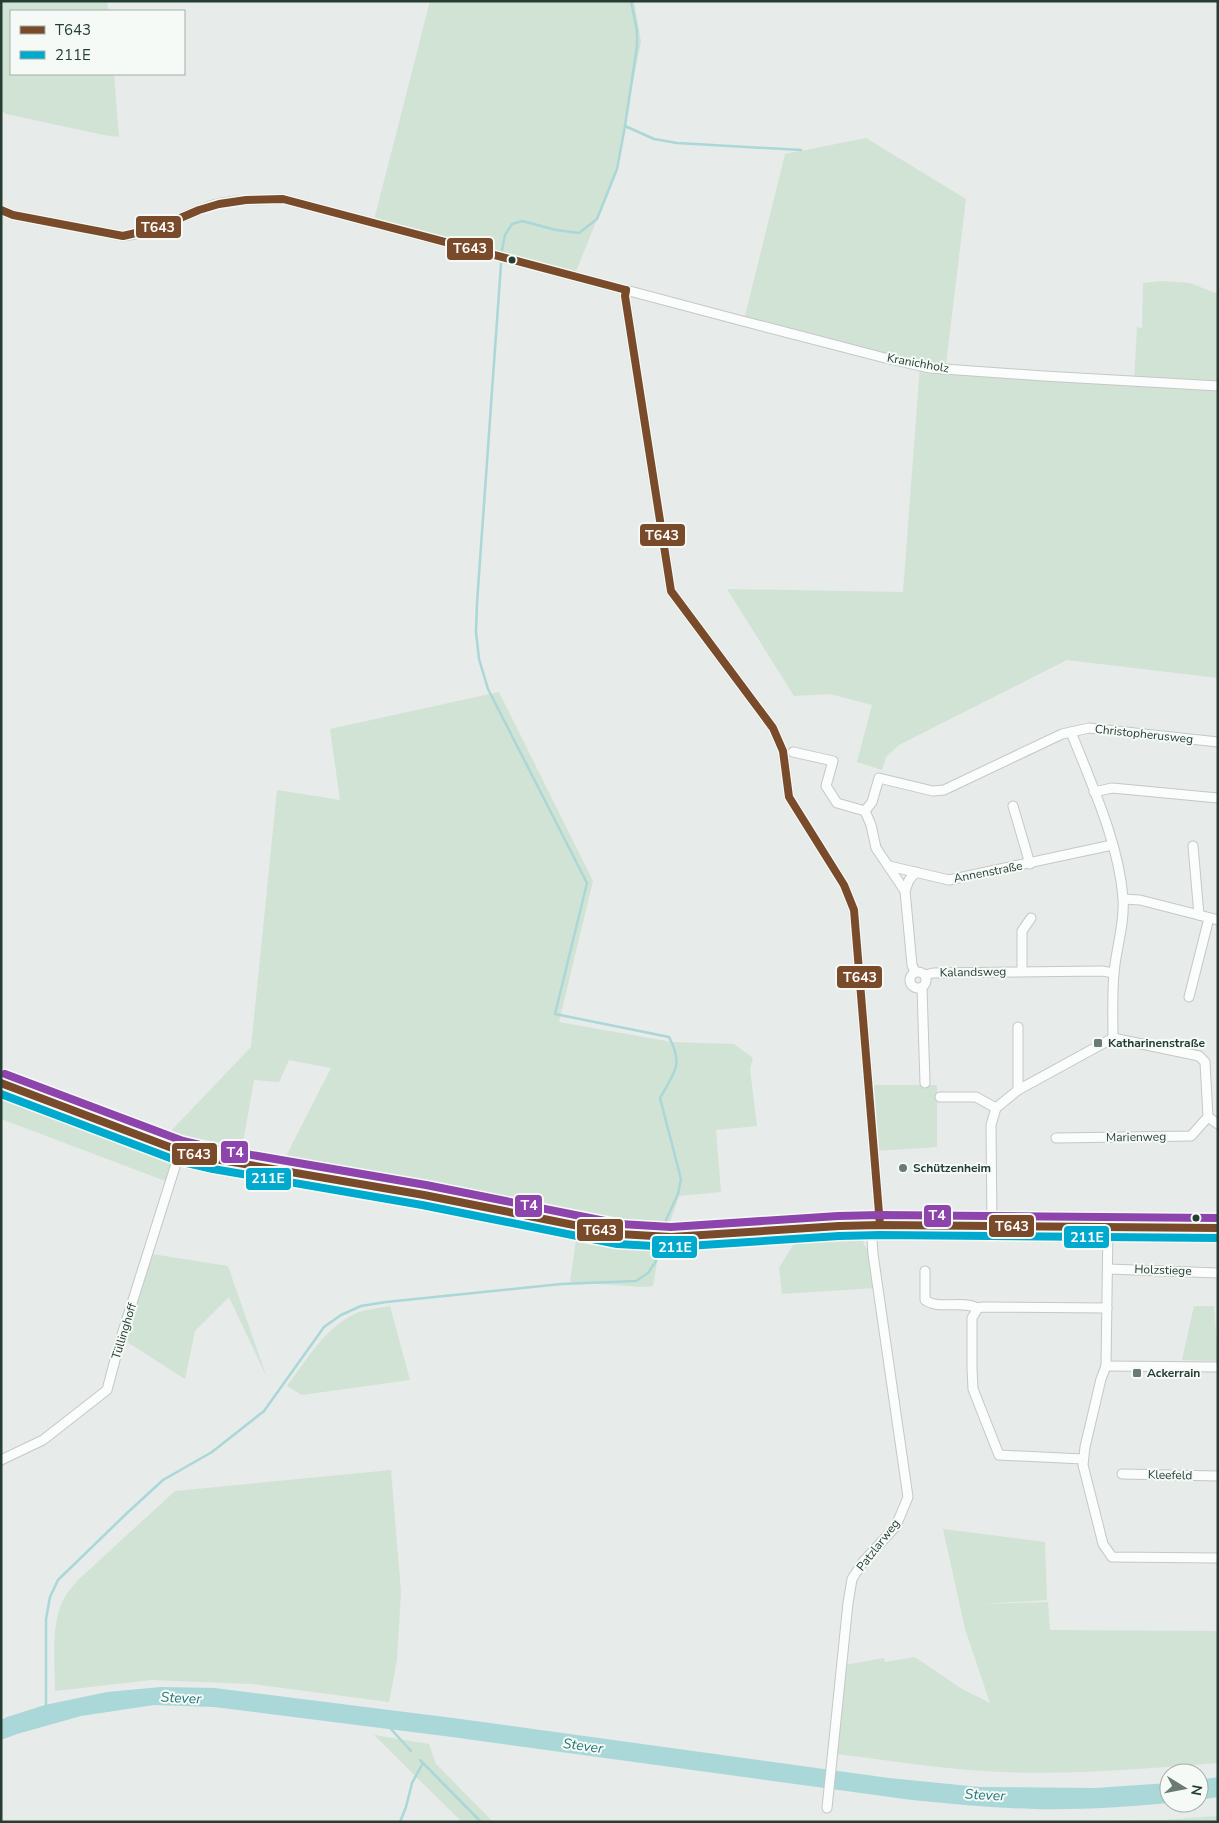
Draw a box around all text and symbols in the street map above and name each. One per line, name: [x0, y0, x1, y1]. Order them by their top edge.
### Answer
legend: [10, 10, 185, 75]
text: T643: [55, 20, 91, 40]
text: 211E: [55, 45, 91, 65]
line badge: T643: [135, 215, 182, 239]
text: T643: [141, 218, 175, 237]
line badge: T643: [446, 237, 494, 261]
text: T643: [453, 239, 487, 258]
unlabelled marker: [507, 255, 517, 265]
street label: Kranichholz: [886, 350, 951, 376]
line badge: T643: [639, 523, 686, 547]
text: T643: [645, 526, 679, 545]
street label: Christopherusweg: [1094, 721, 1194, 747]
street label: Annenstraße: [952, 857, 1024, 887]
street label: Kalandsweg: [940, 963, 1006, 981]
line badge: T643: [836, 965, 883, 989]
text: T643: [843, 968, 877, 987]
place label: Katharinenstraße: [1108, 1035, 1205, 1051]
marker: Katharinenstraße: [1092, 1037, 1104, 1049]
street label: Marienweg: [1106, 1128, 1166, 1146]
line badge: T4: [220, 1140, 249, 1164]
line badge: T643: [171, 1142, 218, 1166]
text: T4: [226, 1143, 244, 1162]
text: T643: [177, 1145, 211, 1164]
place label: Schützenheim: [913, 1160, 991, 1176]
marker: Schützenheim: [897, 1162, 909, 1174]
line badge: 211E: [245, 1167, 292, 1191]
text: 211E: [251, 1169, 285, 1188]
line badge: T4: [514, 1194, 543, 1218]
text: T4: [520, 1196, 538, 1215]
line badge: T4: [923, 1204, 952, 1228]
text: T4: [928, 1206, 946, 1225]
unlabelled marker: [1191, 1213, 1201, 1223]
line badge: T643: [988, 1214, 1035, 1238]
text: T643: [995, 1217, 1029, 1236]
line badge: T643: [576, 1218, 624, 1242]
text: T643: [583, 1221, 617, 1240]
line badge: 211E: [1063, 1225, 1110, 1249]
text: 211E: [1070, 1228, 1104, 1247]
line badge: 211E: [651, 1235, 698, 1259]
text: 211E: [658, 1238, 692, 1257]
street label: Holzstiege: [1134, 1261, 1192, 1279]
street label: Tüllinghoff: [108, 1300, 140, 1361]
place label: Ackerrain: [1147, 1365, 1200, 1381]
marker: Ackerrain: [1131, 1367, 1143, 1379]
street label: Kleefeld: [1148, 1467, 1192, 1483]
street label: Patzlarweg: [853, 1516, 903, 1574]
water label: Stever: [160, 1687, 203, 1709]
water label: Stever: [562, 1734, 605, 1758]
north arrow: [1159, 1763, 1209, 1813]
text: N: [1186, 1783, 1207, 1797]
water label: Stever: [964, 1784, 1007, 1806]

